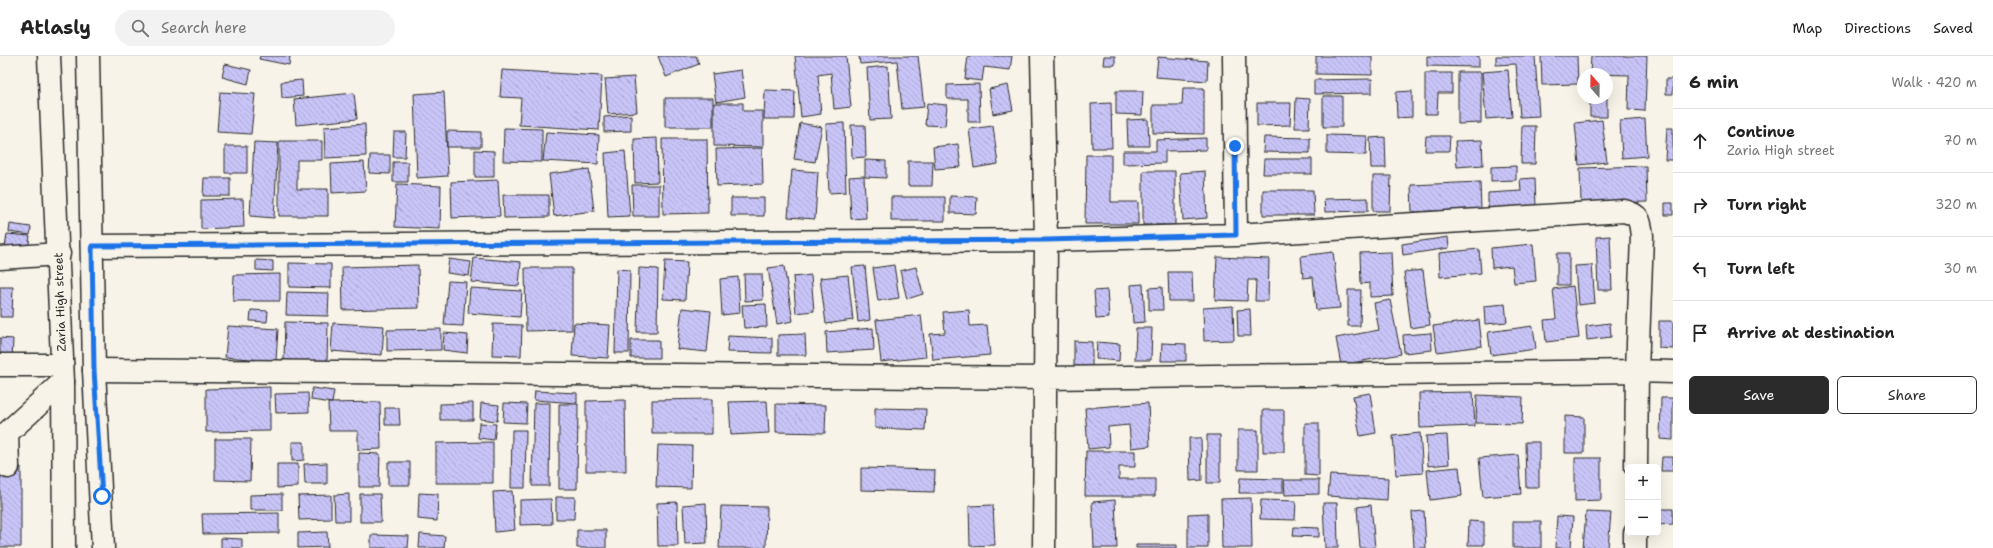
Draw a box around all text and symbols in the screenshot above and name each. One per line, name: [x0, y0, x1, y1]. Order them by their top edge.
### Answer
search box: [115, 10, 395, 46]
text: Atlasly: [20, 15, 91, 40]
icon: search: [129, 17, 151, 39]
text: Search here: [161, 18, 247, 38]
text: Map: [1793, 19, 1823, 37]
text: Directions: [1845, 19, 1911, 37]
text: Saved: [1933, 19, 1973, 37]
north arrow: [1577, 68, 1613, 104]
text: 6 min: [1689, 71, 1739, 93]
text: Walk · 420 m: [1891, 74, 1977, 91]
text: Continue: [1727, 122, 1795, 142]
icon: ahead: [1689, 130, 1711, 152]
text: 70 m: [1943, 132, 1977, 149]
route end: [1226, 137, 1244, 155]
text: Zaria High street: [1727, 142, 1835, 159]
icon: right: [1689, 194, 1711, 216]
text: Turn right: [1727, 195, 1807, 215]
text: 320 m: [1935, 196, 1977, 213]
street label: Zaria High street: [50, 252, 70, 352]
icon: left: [1689, 258, 1711, 280]
text: Turn left: [1727, 259, 1795, 279]
text: 30 m: [1943, 260, 1977, 277]
icon: arrive: [1689, 322, 1711, 344]
text: Arrive at destination: [1727, 323, 1895, 343]
button: Save: [1689, 376, 1829, 414]
button: Share: [1837, 376, 1977, 414]
map controls: [1625, 464, 1661, 536]
button: +: [1625, 464, 1661, 500]
route start: [93, 487, 111, 505]
button: −: [1625, 500, 1661, 536]

